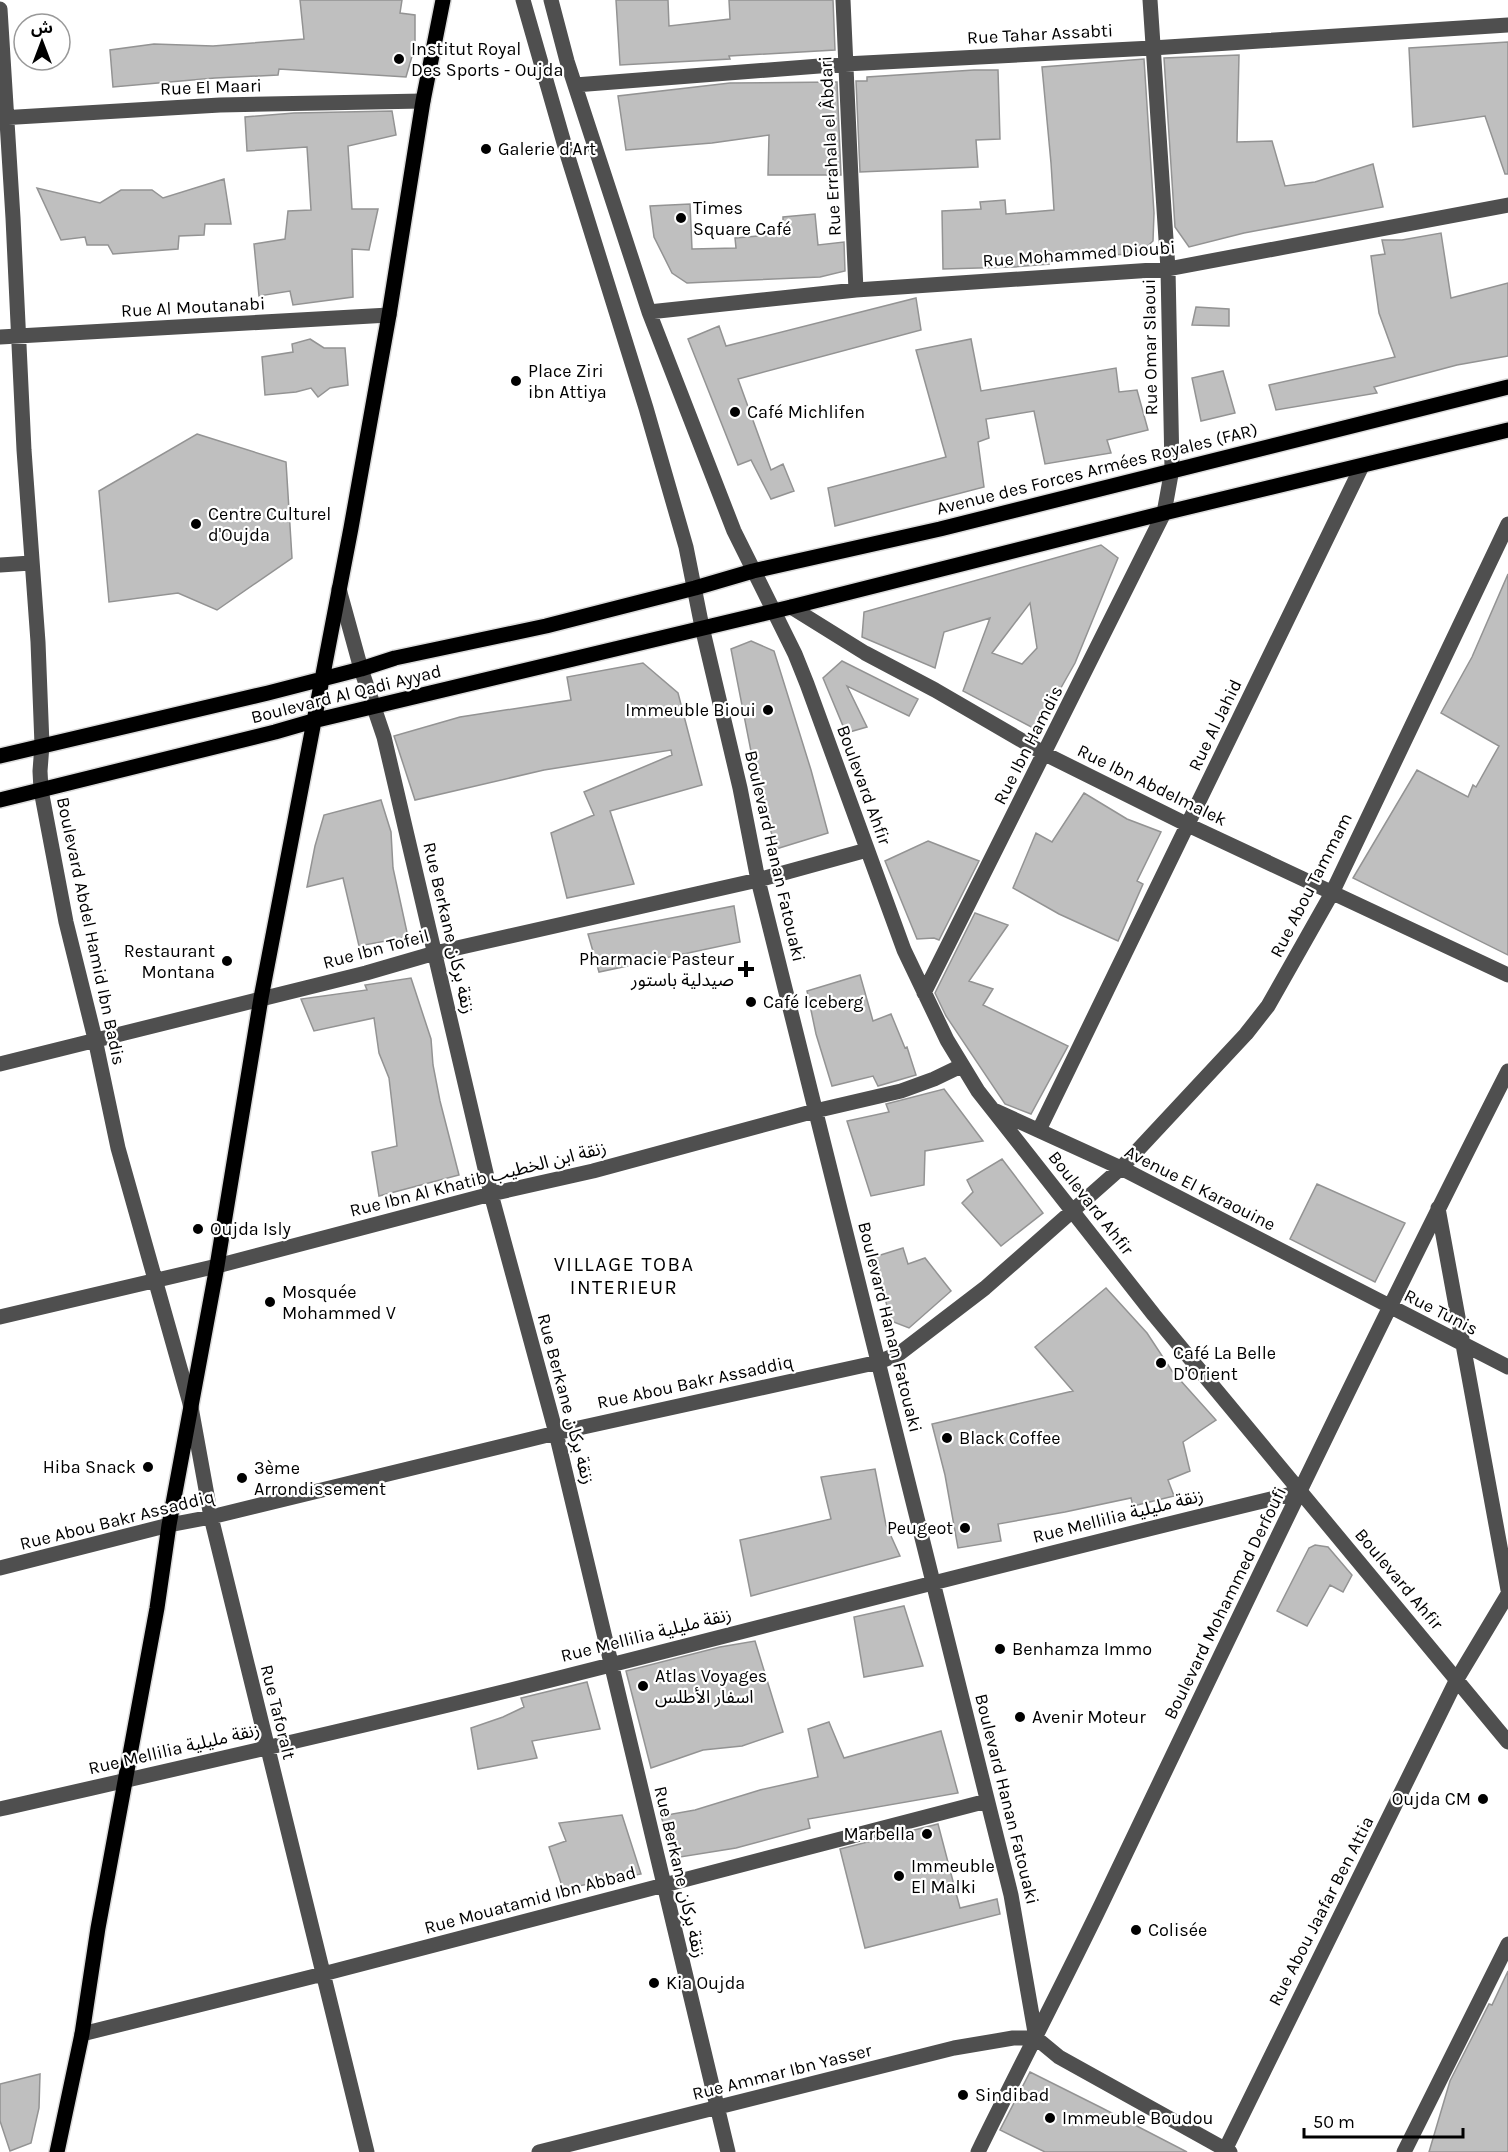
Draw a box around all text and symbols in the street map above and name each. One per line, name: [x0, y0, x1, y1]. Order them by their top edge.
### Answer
north arrow: [12, 12, 72, 72]
text: ش: [31, 18, 53, 37]
street label: Rue Tahar Assabti: [966, 19, 1114, 49]
place label: Institut Royal Des Sports - Oujda: [411, 38, 563, 81]
marker: Institut Royal Des Sports - Oujda: [392, 52, 406, 66]
street label: Rue Errahala el Âbdari: [814, 55, 846, 237]
street label: Rue El Maari: [160, 74, 262, 100]
place label: Galerie d'Art: [498, 138, 596, 160]
marker: Galerie d'Art: [479, 142, 493, 156]
place label: Times Square Café: [693, 197, 792, 240]
marker: Times Square Café: [674, 211, 688, 225]
street label: Rue Mohammed Dioubi: [982, 236, 1176, 272]
street label: Rue Omar Slaoui: [1138, 279, 1162, 415]
street label: Rue Al Moutanabi: [120, 292, 266, 322]
place label: Place Ziri ibn Attiya: [528, 360, 607, 403]
marker: Place Ziri ibn Attiya: [509, 374, 523, 388]
place label: Café Michlifen: [747, 401, 865, 423]
marker: Café Michlifen: [728, 405, 742, 419]
street label: Avenue des Forces Armées Royales (FAR): [934, 418, 1260, 520]
place label: Centre Culturel d'Oujda: [208, 503, 331, 546]
marker: Centre Culturel d'Oujda: [189, 517, 203, 531]
street label: Boulevard Al Qadi Ayyad: [249, 660, 443, 728]
street label: Rue Al Jahid: [1183, 676, 1247, 774]
street label: Rue Ibn Hamdis: [989, 682, 1067, 808]
place label: Immeuble Bioui: [625, 699, 756, 721]
marker: Immeuble Bioui: [761, 703, 775, 717]
street label: Boulevard Ahfir: [832, 722, 896, 848]
street label: Rue Ibn Abdelmalek: [1074, 739, 1230, 831]
street label: Boulevard Hanan Fatouaki: [740, 748, 810, 964]
street label: Boulevard Abdel Hamid Ibn Badis: [52, 795, 130, 1067]
street label: Rue Abou Tammam: [1265, 809, 1357, 961]
street label: Rue Berkane زنقة بركان: [418, 840, 480, 1016]
street label: Rue Ibn Tofeil: [320, 924, 432, 974]
place label: Restaurant Montana: [124, 940, 215, 983]
place label: Pharmacie Pasteur صيدلية باستور: [579, 948, 734, 991]
marker: Restaurant Montana: [220, 954, 234, 968]
marker: Pharmacie Pasteur صيدلية باستور: [739, 962, 753, 976]
place label: Café Iceberg: [763, 991, 864, 1013]
marker: Café Iceberg: [744, 995, 758, 1009]
street label: Rue Ibn Al Khatib زنقة ابن الخطيب: [347, 1136, 609, 1222]
street label: Avenue El Karaouine: [1121, 1140, 1279, 1236]
street label: Boulevard Ahfir: [1044, 1147, 1139, 1260]
place label: Oujda Isly: [210, 1218, 292, 1240]
street label: Boulevard Hanan Fatouaki: [853, 1219, 927, 1435]
marker: Oujda Isly: [191, 1222, 205, 1236]
district label: VILLAGE TOBA INTERIEUR: [554, 1253, 694, 1299]
place label: Mosquée Mohammed V: [282, 1281, 396, 1324]
street label: Rue Tunis: [1400, 1284, 1482, 1340]
marker: Mosquée Mohammed V: [263, 1295, 277, 1309]
street label: Rue Berkane زنقة بركان: [533, 1311, 599, 1487]
place label: Café La Belle D'Orient: [1173, 1342, 1276, 1385]
street label: Rue Abou Bakr Assaddiq: [595, 1350, 795, 1414]
marker: Café La Belle D'Orient: [1154, 1356, 1168, 1370]
place label: Black Coffee: [959, 1427, 1061, 1449]
marker: Black Coffee: [940, 1431, 954, 1445]
place label: Hiba Snack: [43, 1456, 136, 1478]
place label: 3ème Arrondissement: [254, 1457, 386, 1500]
marker: Hiba Snack: [141, 1460, 155, 1474]
marker: 3ème Arrondissement: [235, 1471, 249, 1485]
street label: Boulevard Mohammed Derfoufi: [1159, 1483, 1291, 1723]
street label: Rue Mellilia زنقة مليلية: [1030, 1484, 1206, 1548]
street label: Rue Abou Bakr Assaddiq: [17, 1485, 217, 1555]
place label: Peugeot: [887, 1517, 953, 1539]
marker: Peugeot: [958, 1521, 972, 1535]
street label: Boulevard Ahfir: [1350, 1524, 1448, 1635]
street label: Rue Mellilia زنقة مليلية: [558, 1603, 734, 1667]
place label: Benhamza Immo: [1012, 1638, 1152, 1660]
marker: Benhamza Immo: [993, 1642, 1007, 1656]
street label: Rue Taforalt: [256, 1662, 300, 1762]
place label: Atlas Voyages اسفار الأطلس: [655, 1665, 767, 1708]
marker: Atlas Voyages اسفار الأطلس: [636, 1679, 650, 1693]
street label: Boulevard Hanan Fatouaki: [970, 1691, 1044, 1907]
place label: Avenir Moteur: [1032, 1706, 1146, 1728]
marker: Avenir Moteur: [1013, 1710, 1027, 1724]
street label: Rue Mellilia زنقة مليلية: [86, 1719, 262, 1779]
street label: Rue Berkane زنقة بركان: [649, 1784, 711, 1960]
place label: Oujda CM: [1392, 1788, 1471, 1810]
marker: Oujda CM: [1476, 1792, 1490, 1806]
street label: Rue Abou Jaafar Ben Attia: [1264, 1812, 1378, 2010]
place label: Marbella: [843, 1823, 915, 1845]
marker: Marbella: [920, 1827, 934, 1841]
place label: Immeuble El Malki: [911, 1855, 995, 1898]
street label: Rue Mouatamid Ibn Abbad: [422, 1861, 638, 1939]
marker: Immeuble El Malki: [892, 1869, 906, 1883]
place label: Colisée: [1148, 1919, 1207, 1941]
marker: Colisée: [1129, 1923, 1143, 1937]
place label: Kia Oujda: [666, 1972, 745, 1994]
marker: Kia Oujda: [647, 1976, 661, 1990]
street label: Rue Ammar Ibn Yasser: [690, 2039, 875, 2105]
place label: Sindibad: [975, 2084, 1049, 2106]
marker: Sindibad: [956, 2088, 970, 2102]
scale bar: [1304, 2101, 1463, 2139]
place label: Immeuble Boudou: [1062, 2107, 1213, 2129]
marker: Immeuble Boudou: [1043, 2111, 1057, 2125]
text: 50 m: [1313, 2111, 1355, 2133]

